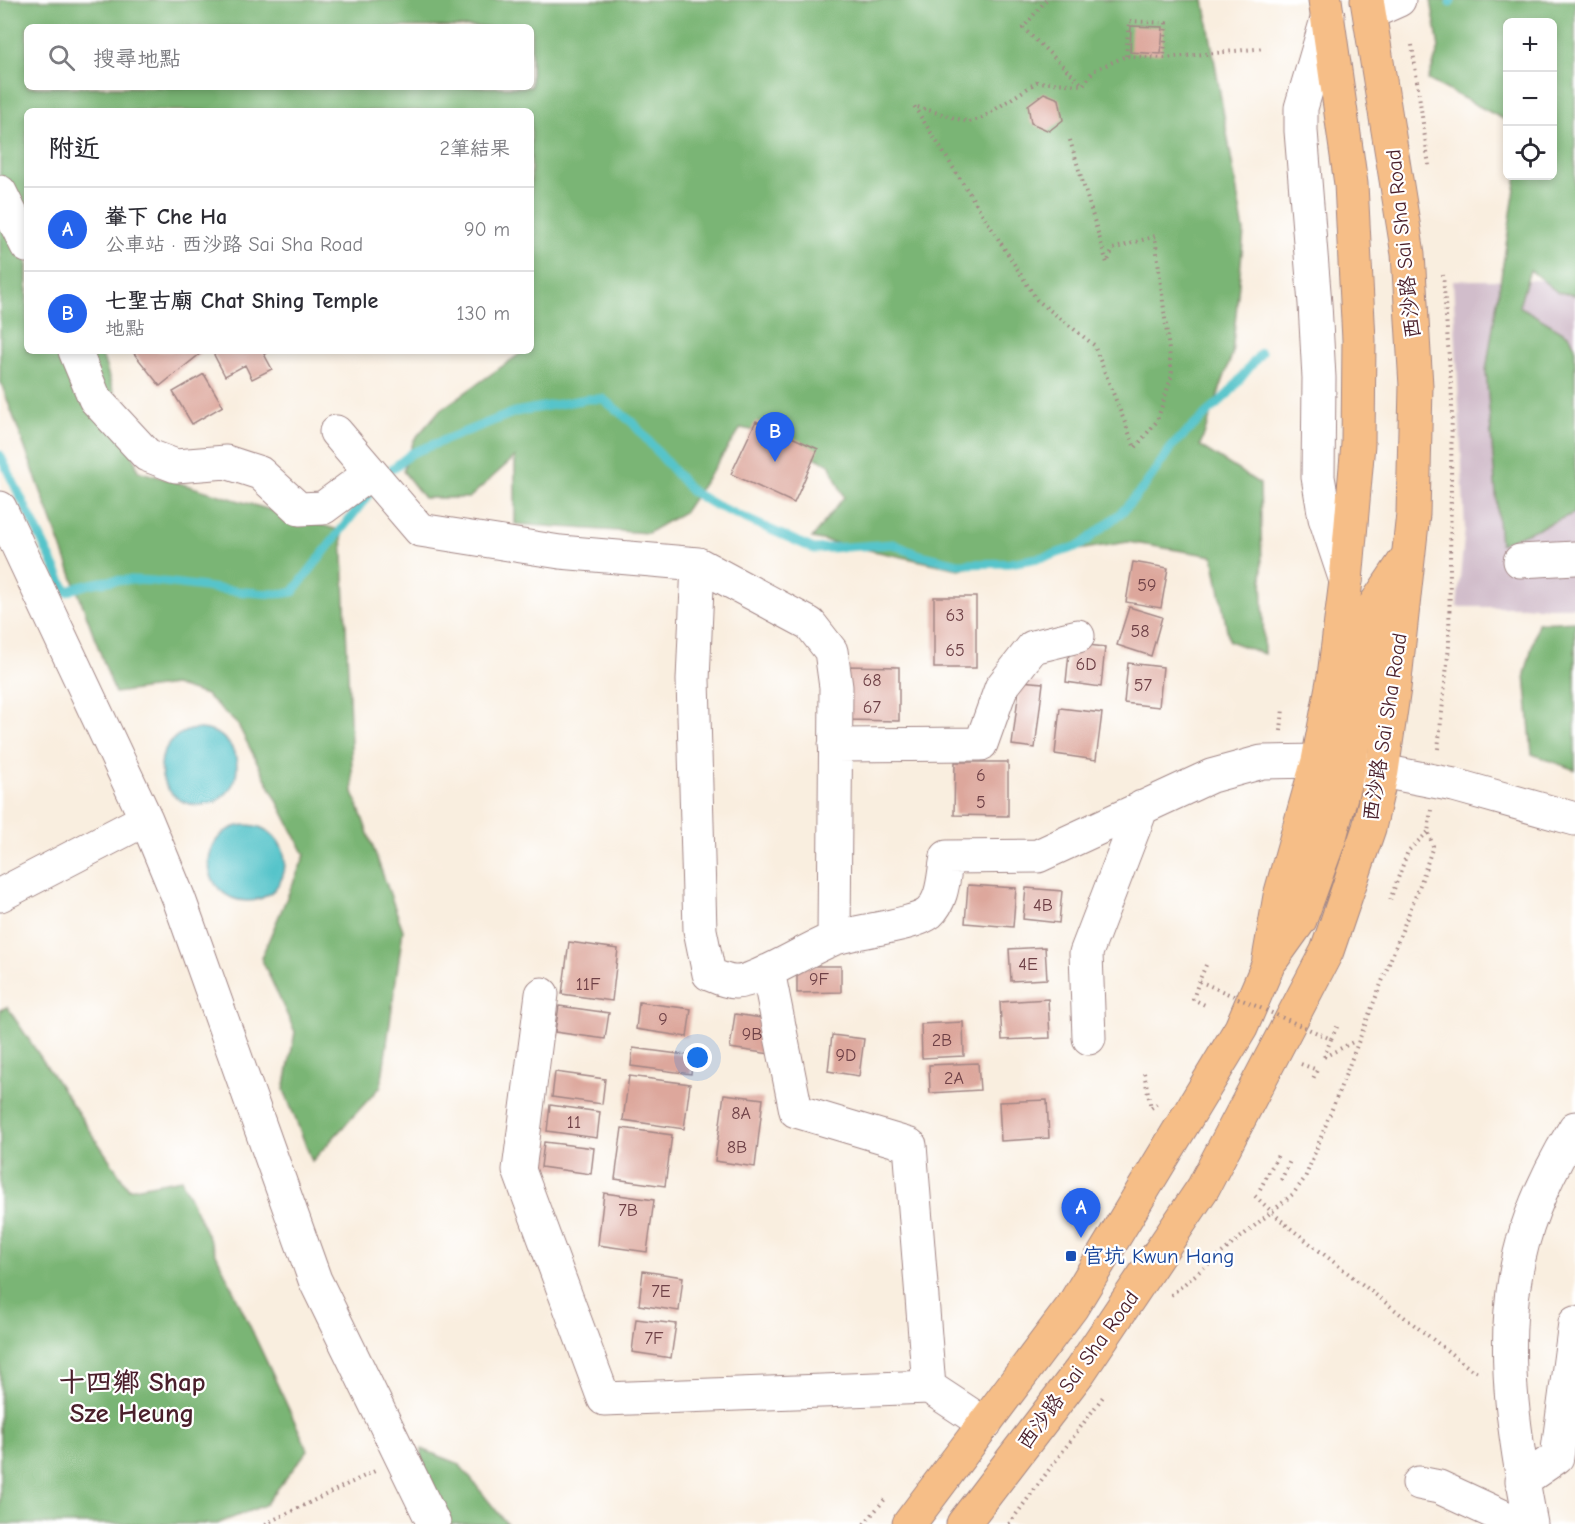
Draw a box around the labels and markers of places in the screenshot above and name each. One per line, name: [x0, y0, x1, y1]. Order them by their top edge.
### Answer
pin: B: [756, 412, 794, 462]
pin: A: [1062, 1188, 1100, 1238]
place label: 官坑 Kwun Hang: [1083, 1244, 1234, 1268]
marker: 官坑 Kwun Hang: [1064, 1249, 1078, 1263]

